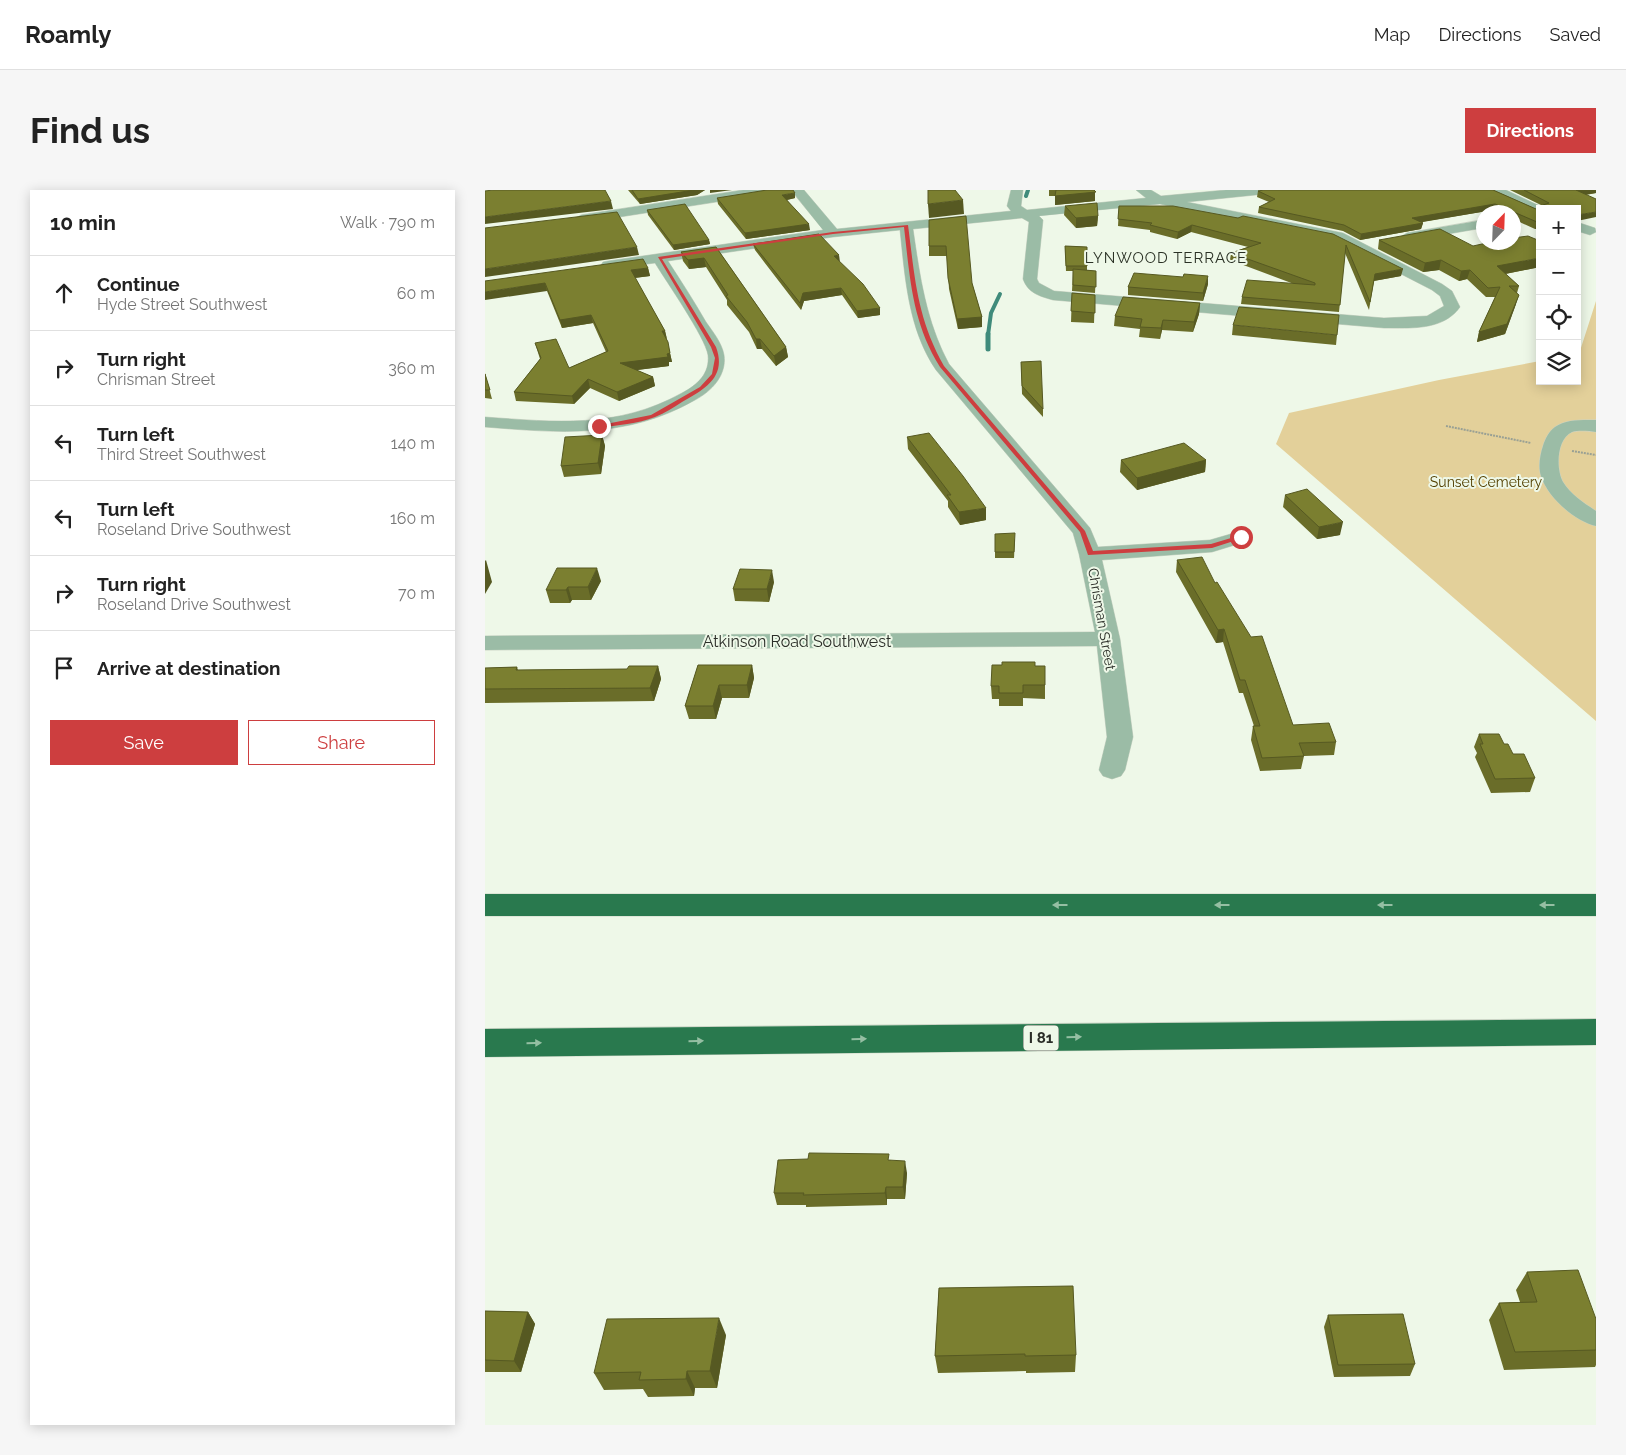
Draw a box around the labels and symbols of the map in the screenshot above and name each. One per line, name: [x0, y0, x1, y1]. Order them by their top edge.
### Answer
north arrow: [1476, 205, 1521, 250]
district label: LYNWOOD TERRACE: [1085, 249, 1247, 267]
route end: [588, 415, 611, 438]
park label: Sunset Cemetery: [1430, 474, 1543, 490]
route start: [1230, 526, 1253, 549]
street label: Chrisman Street: [1085, 567, 1119, 672]
street label: Atkinson Road Southwest: [703, 632, 892, 651]
one-way arrow: [1052, 901, 1068, 909]
one-way arrow: [1214, 901, 1230, 909]
one-way arrow: [1377, 901, 1393, 909]
one-way arrow: [1539, 901, 1555, 909]
road number: I 81: [1023, 1026, 1059, 1050]
one-way arrow: [1066, 1033, 1082, 1041]
one-way arrow: [851, 1035, 867, 1043]
one-way arrow: [688, 1037, 704, 1045]
one-way arrow: [526, 1039, 542, 1047]

